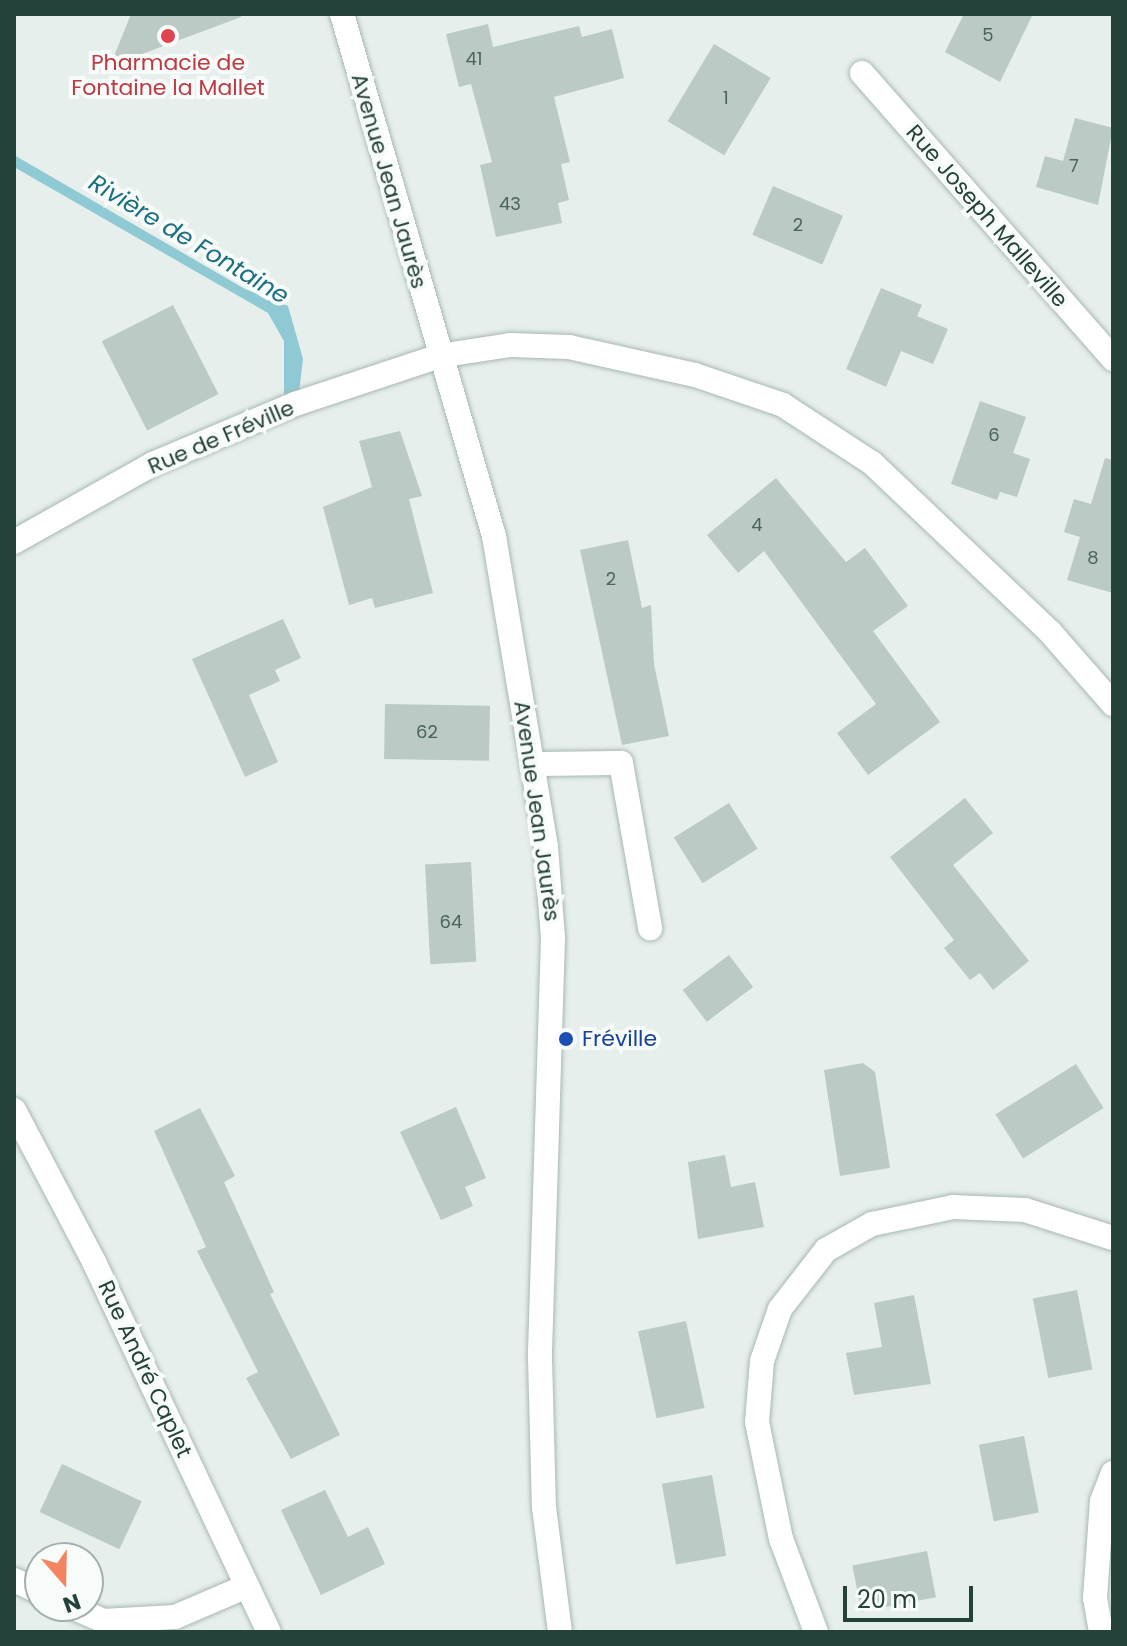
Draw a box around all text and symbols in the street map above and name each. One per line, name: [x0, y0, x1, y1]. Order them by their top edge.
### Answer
house number: 5: [982, 24, 994, 46]
marker: Pharmacie de Fontaine la Mallet: [159, 27, 177, 45]
house number: 41: [465, 48, 483, 70]
place label: Pharmacie de Fontaine la Mallet: [71, 49, 265, 100]
street label: Avenue Jean Jaurès: [346, 70, 432, 292]
house number: 1: [723, 87, 729, 109]
street label: Rue Joseph Malleville: [901, 119, 1073, 313]
house number: 7: [1069, 155, 1079, 177]
water label: Rivière de Fontaine: [84, 168, 294, 310]
house number: 43: [499, 193, 521, 215]
house number: 2: [793, 214, 803, 236]
street label: Rue de Fréville: [144, 394, 298, 480]
house number: 6: [988, 424, 1000, 446]
house number: 4: [751, 514, 763, 536]
house number: 8: [1087, 547, 1099, 569]
house number: 2: [606, 568, 616, 590]
street label: Avenue Jean Jaurès: [508, 699, 566, 923]
house number: 62: [416, 721, 438, 743]
house number: 64: [440, 911, 462, 933]
place label: Fréville: [582, 1026, 657, 1052]
marker: Fréville: [557, 1030, 575, 1048]
street label: Rue André Caplet: [92, 1276, 198, 1462]
north arrow: [24, 1542, 104, 1622]
scale bar: [847, 1570, 977, 1620]
text: 20 m: [857, 1583, 917, 1616]
text: N: [59, 1586, 85, 1621]

